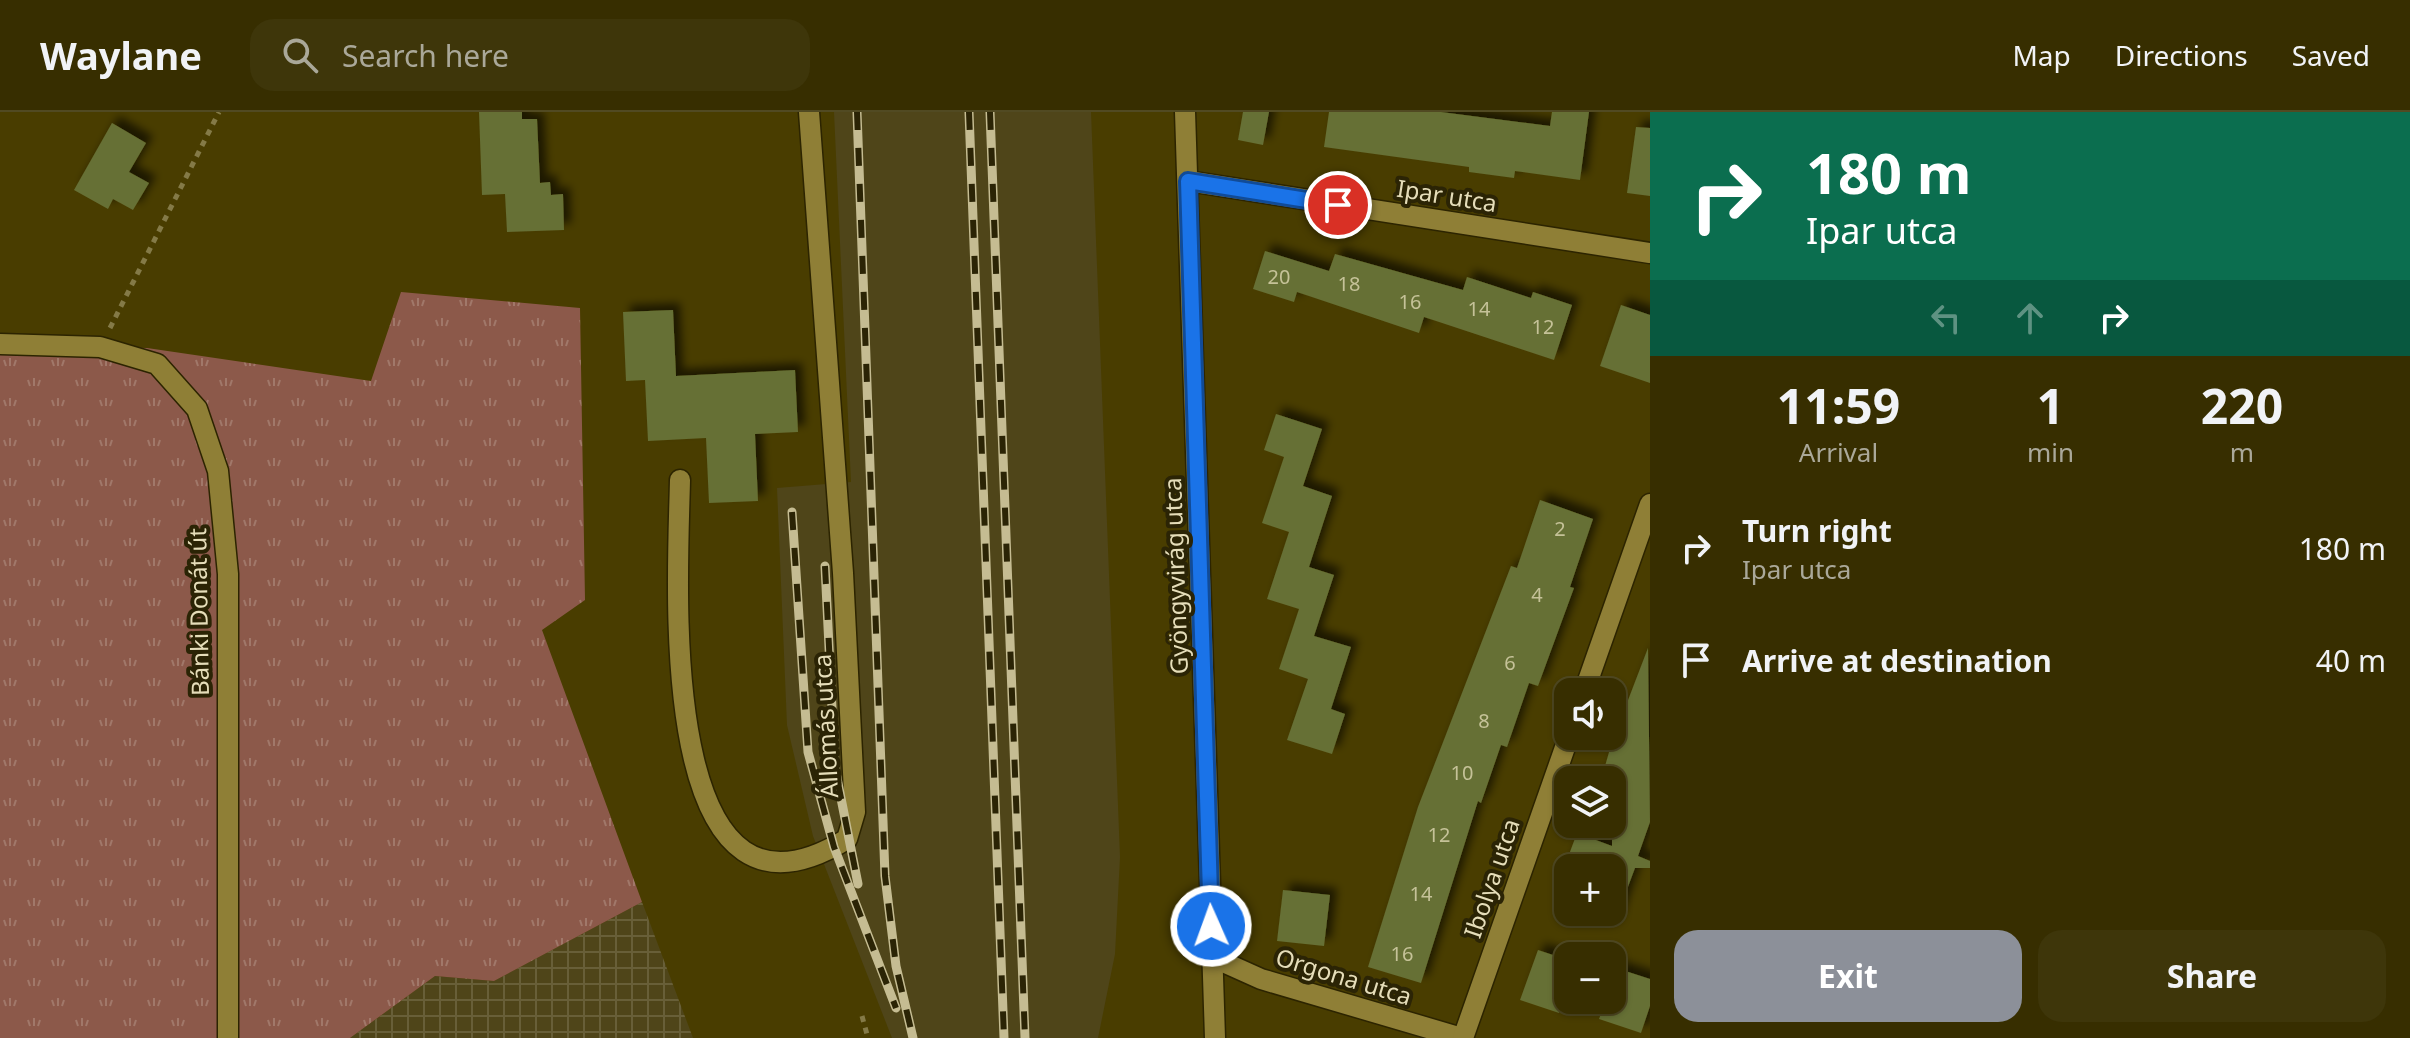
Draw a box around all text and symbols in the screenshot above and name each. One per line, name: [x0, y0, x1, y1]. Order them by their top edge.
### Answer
search box: [250, 19, 810, 91]
text: Waylane: [40, 29, 202, 81]
icon: search: [278, 33, 322, 77]
text: Search here: [342, 35, 509, 76]
text: Map: [2012, 36, 2071, 74]
text: Directions: [2115, 36, 2248, 74]
text: Saved: [2292, 36, 2370, 74]
text: 180 m: [1806, 134, 1971, 210]
icon: right: [1674, 144, 1778, 248]
pin: [1304, 171, 1372, 239]
street label: Ipar utca: [1395, 171, 1499, 219]
icon: arrive: [1316, 183, 1360, 227]
text: Ipar utca: [1806, 206, 1958, 255]
house number: 20: [1268, 263, 1290, 290]
house number: 18: [1338, 270, 1360, 297]
house number: 16: [1399, 288, 1421, 315]
house number: 14: [1468, 295, 1491, 322]
icon: left: [1924, 296, 1968, 340]
icon: ahead: [2008, 296, 2052, 340]
icon: right: [2092, 296, 2136, 340]
house number: 12: [1532, 313, 1554, 340]
text: 11:59: [1777, 373, 1900, 438]
text: 1: [2037, 373, 2064, 438]
text: 220: [2201, 373, 2283, 438]
text: Arrival: [1799, 434, 1878, 470]
text: min: [2027, 434, 2074, 470]
text: m: [2230, 434, 2254, 470]
street label: Gyöngyvirág utca: [1155, 477, 1195, 675]
text: Turn right: [1742, 510, 1892, 551]
house number: 2: [1554, 515, 1566, 542]
icon: right: [1674, 526, 1718, 570]
street label: Bánki Donát út: [180, 527, 216, 696]
text: 180 m: [2299, 528, 2386, 569]
text: Ipar utca: [1742, 551, 1851, 587]
house number: 4: [1531, 581, 1543, 608]
icon: arrive: [1674, 638, 1718, 682]
text: Arrive at destination: [1742, 640, 2052, 681]
text: 40 m: [2316, 640, 2386, 681]
house number: 6: [1504, 649, 1516, 676]
street label: Állomás utca: [805, 653, 845, 799]
map controls: [1554, 678, 1626, 1014]
button: sound: [1554, 678, 1626, 750]
house number: 8: [1478, 707, 1490, 734]
house number: 10: [1451, 759, 1473, 786]
button: layers: [1554, 766, 1626, 838]
street label: Ibolya utca: [1455, 814, 1527, 942]
house number: 12: [1428, 821, 1450, 848]
button: +: [1554, 854, 1626, 926]
house number: 14: [1410, 880, 1433, 907]
position arrow: [1169, 884, 1253, 968]
button: Exit: [1674, 930, 2022, 1022]
button: Share: [2038, 930, 2386, 1022]
street label: Orgona utca: [1272, 940, 1416, 1012]
house number: 16: [1391, 940, 1413, 967]
button: −: [1554, 942, 1626, 1014]

